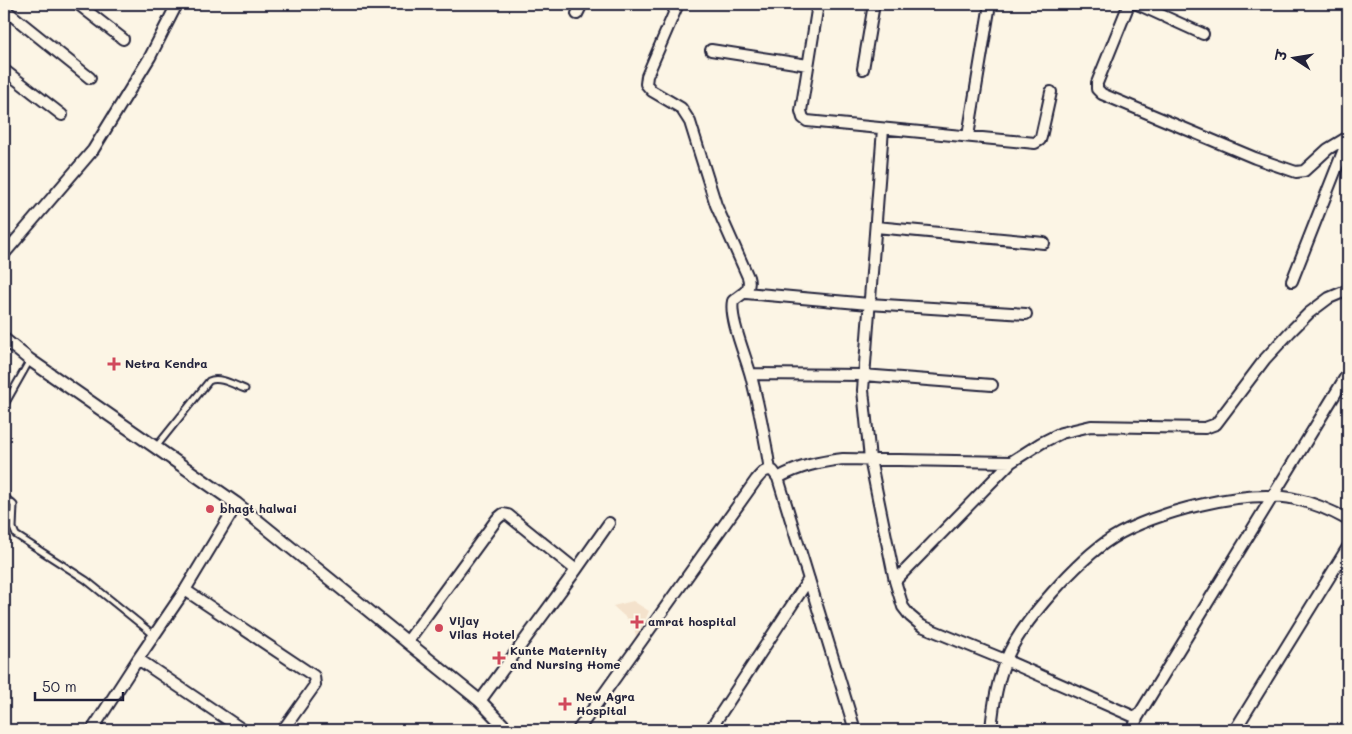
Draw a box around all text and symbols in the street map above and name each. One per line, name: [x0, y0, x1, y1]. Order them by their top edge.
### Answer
north arrow: [1270, 32, 1320, 82]
text: उ: [1270, 47, 1291, 64]
place label: Netra Kendra: [125, 355, 208, 371]
marker: Netra Kendra: [107, 357, 121, 371]
place label: bhagt halwai: [220, 500, 297, 516]
marker: bhagt halwai: [204, 503, 216, 515]
place label: Vijay Vilas Hotel: [449, 612, 515, 642]
place label: amrat hospital: [648, 613, 736, 629]
marker: amrat hospital: [630, 615, 644, 629]
marker: Vijay Vilas Hotel: [433, 622, 445, 634]
place label: Kunte Maternity and Nursing Home: [510, 642, 621, 672]
marker: Kunte Maternity and Nursing Home: [492, 651, 506, 665]
scale bar: [35, 669, 122, 701]
text: 50 m: [42, 676, 77, 696]
place label: New Agra Hospital: [576, 688, 635, 718]
marker: New Agra Hospital: [558, 697, 572, 711]

